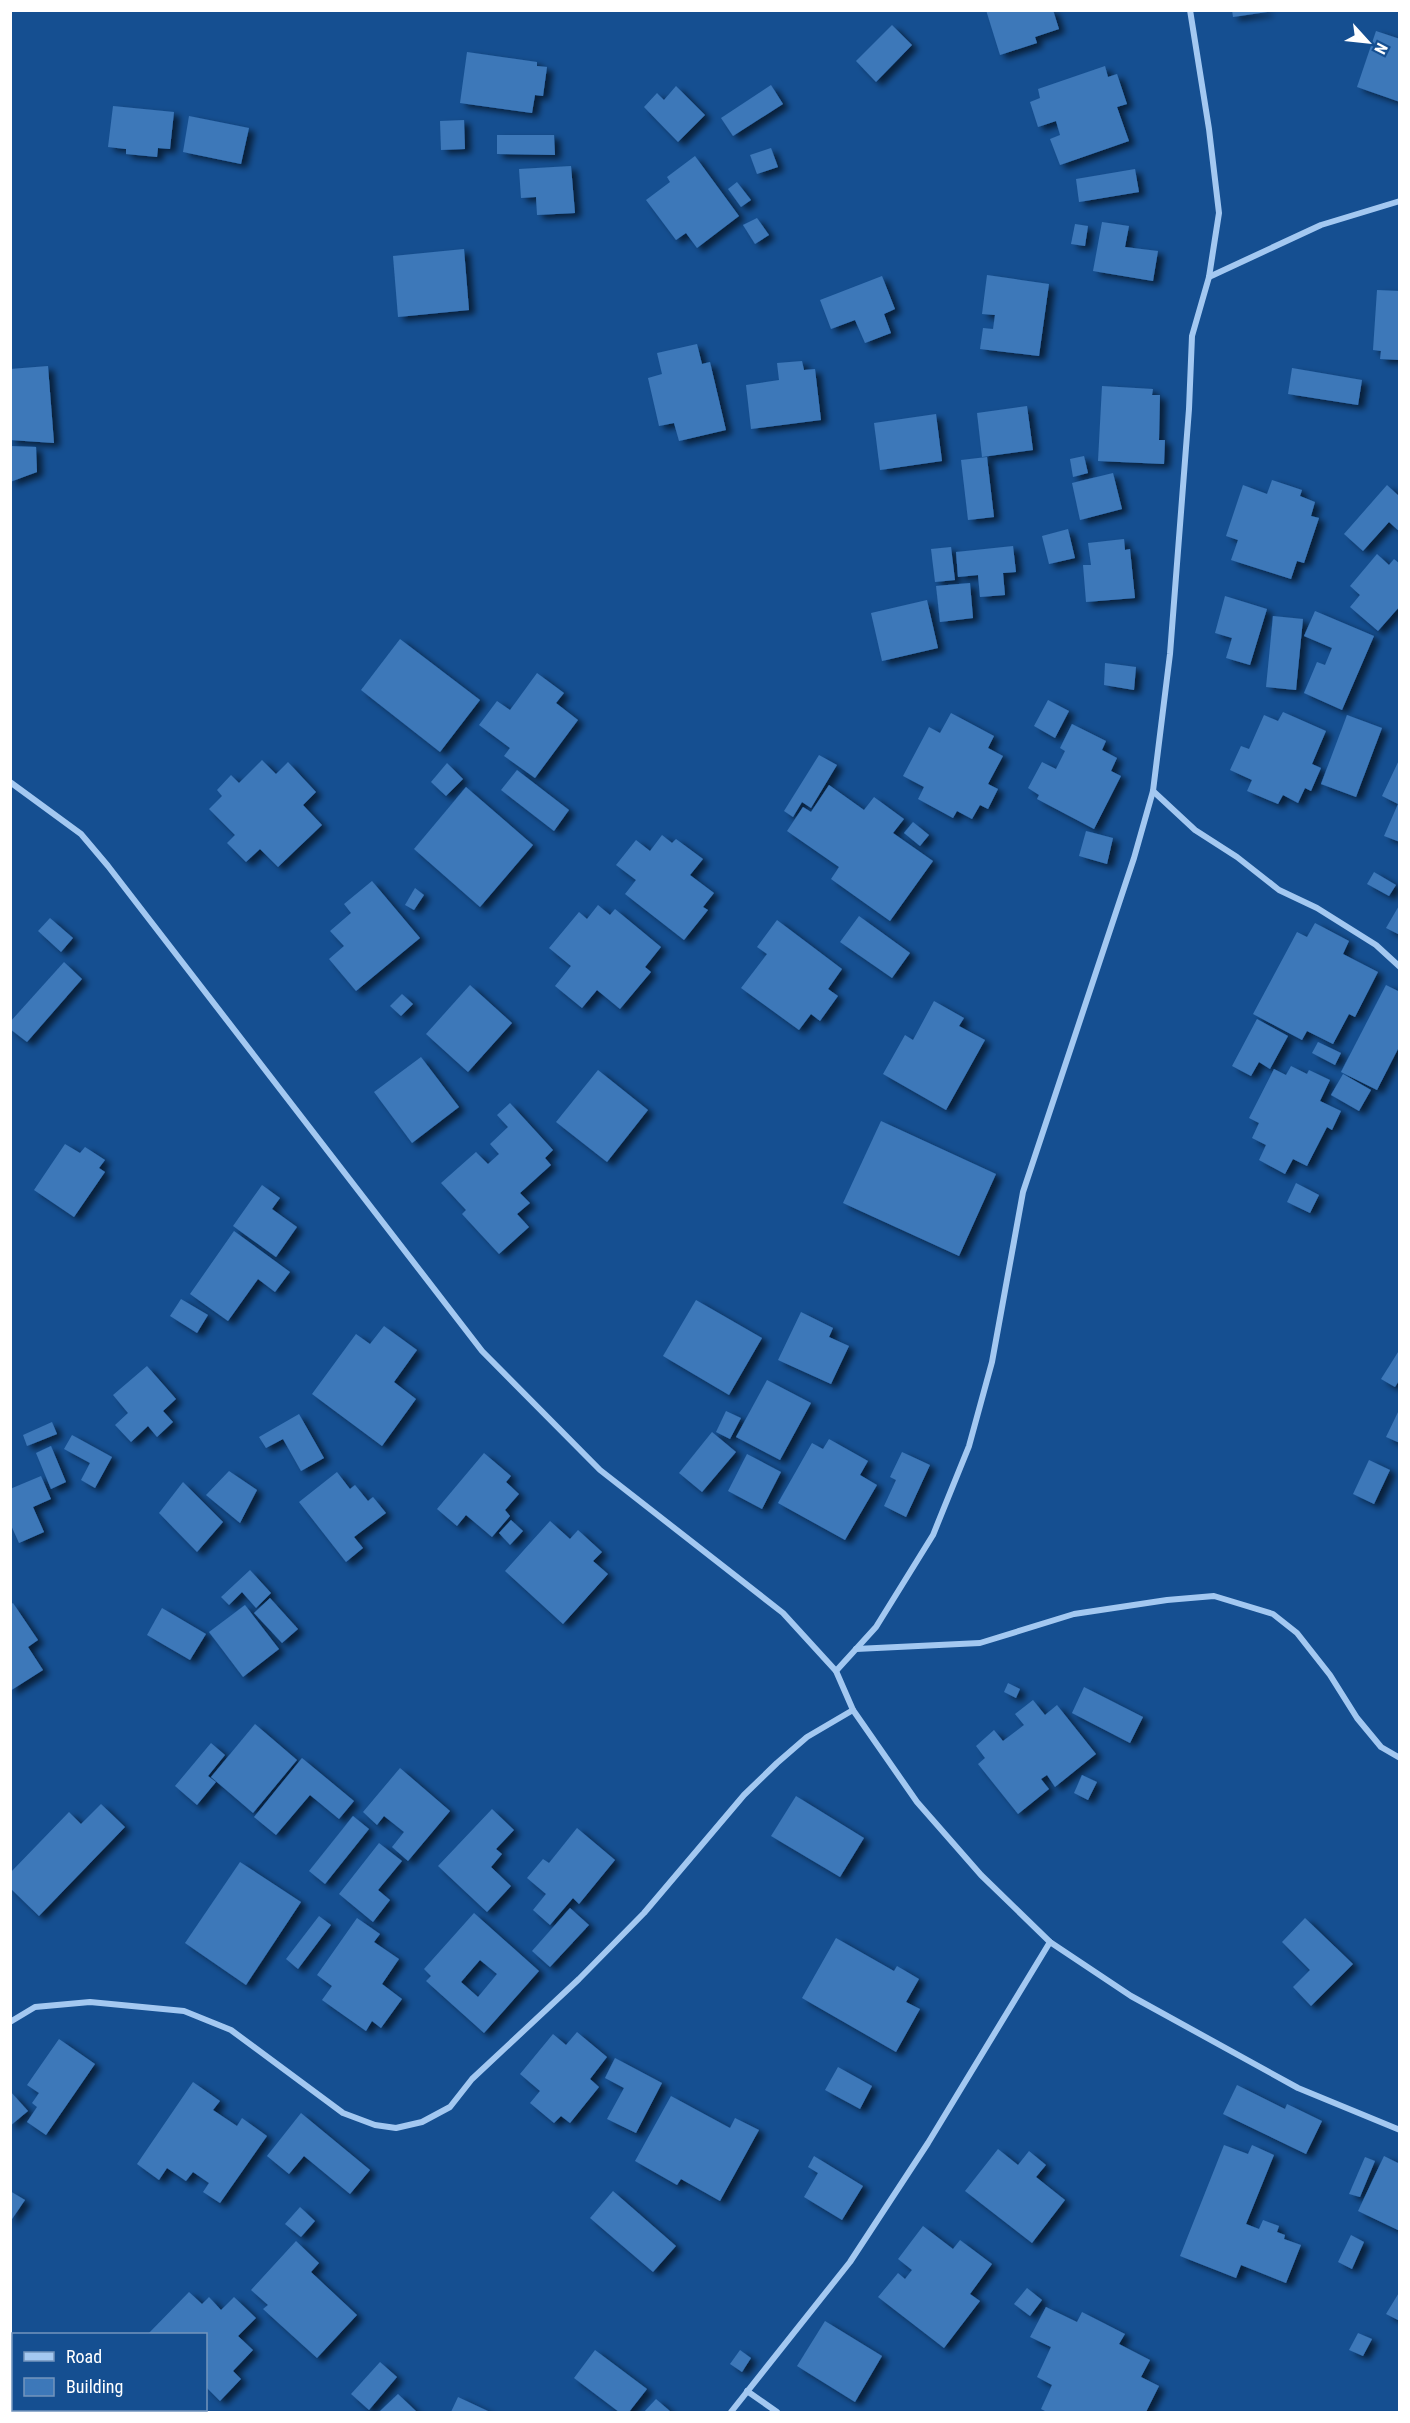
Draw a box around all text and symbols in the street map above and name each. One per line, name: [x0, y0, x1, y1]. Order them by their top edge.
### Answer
north arrow: [1338, 12, 1398, 72]
text: N: [1370, 40, 1392, 57]
legend: [12, 2333, 207, 2411]
text: Road: [66, 2346, 102, 2367]
text: Building: [66, 2376, 123, 2397]

